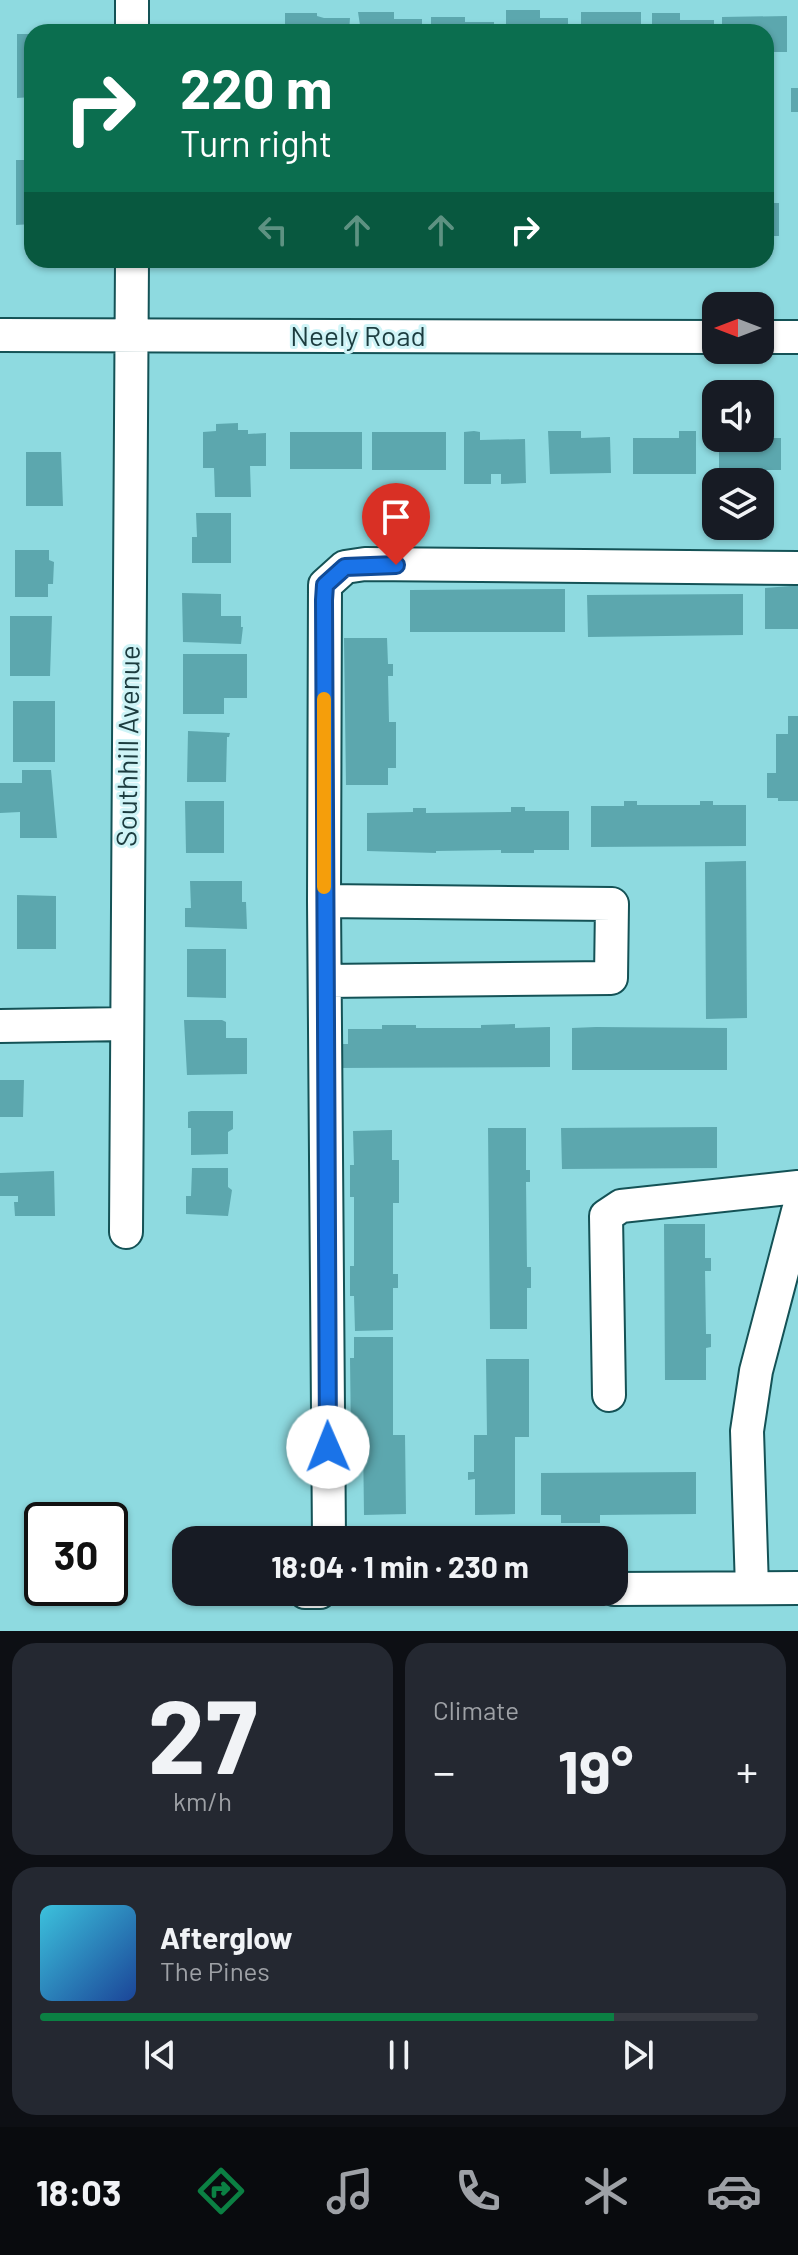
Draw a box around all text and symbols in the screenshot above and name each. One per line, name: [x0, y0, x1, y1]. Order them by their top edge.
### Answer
text: 220 m: [180, 53, 333, 120]
icon: right: [48, 56, 152, 160]
text: Turn right: [180, 121, 332, 164]
icon: left: [251, 208, 295, 252]
icon: ahead: [335, 208, 379, 252]
icon: ahead: [419, 208, 463, 252]
icon: right: [503, 208, 547, 252]
north arrow: [702, 292, 774, 364]
map controls: [702, 292, 774, 540]
street label: Neely Road: [290, 318, 426, 352]
button: sound: [702, 380, 774, 452]
button: layers: [702, 468, 774, 540]
pin: [362, 483, 430, 565]
icon: arrive: [374, 495, 418, 539]
street label: Southhill Avenue: [108, 645, 146, 847]
position arrow: [286, 1405, 370, 1489]
speed limit sign: 30: [24, 1502, 128, 1606]
text: 18:04 · 1 min · 230 m: [271, 1548, 529, 1584]
text: 27: [148, 1670, 257, 1795]
text: Climate: [433, 1694, 519, 1725]
text: 19°: [558, 1734, 633, 1806]
text: −: [433, 1744, 455, 1797]
text: +: [736, 1744, 758, 1797]
text: km/h: [173, 1785, 232, 1816]
text: Afterglow: [160, 1919, 293, 1955]
text: The Pines: [160, 1955, 270, 1986]
icon: previous: [138, 2033, 182, 2077]
icon: pause: [377, 2033, 421, 2077]
icon: next: [616, 2033, 660, 2077]
icon: directions: [193, 2163, 249, 2219]
icon: music: [322, 2163, 378, 2219]
icon: phone: [450, 2163, 506, 2219]
icon: climate: [578, 2163, 634, 2219]
icon: car: [706, 2163, 762, 2219]
text: 18:03: [36, 2170, 121, 2213]

